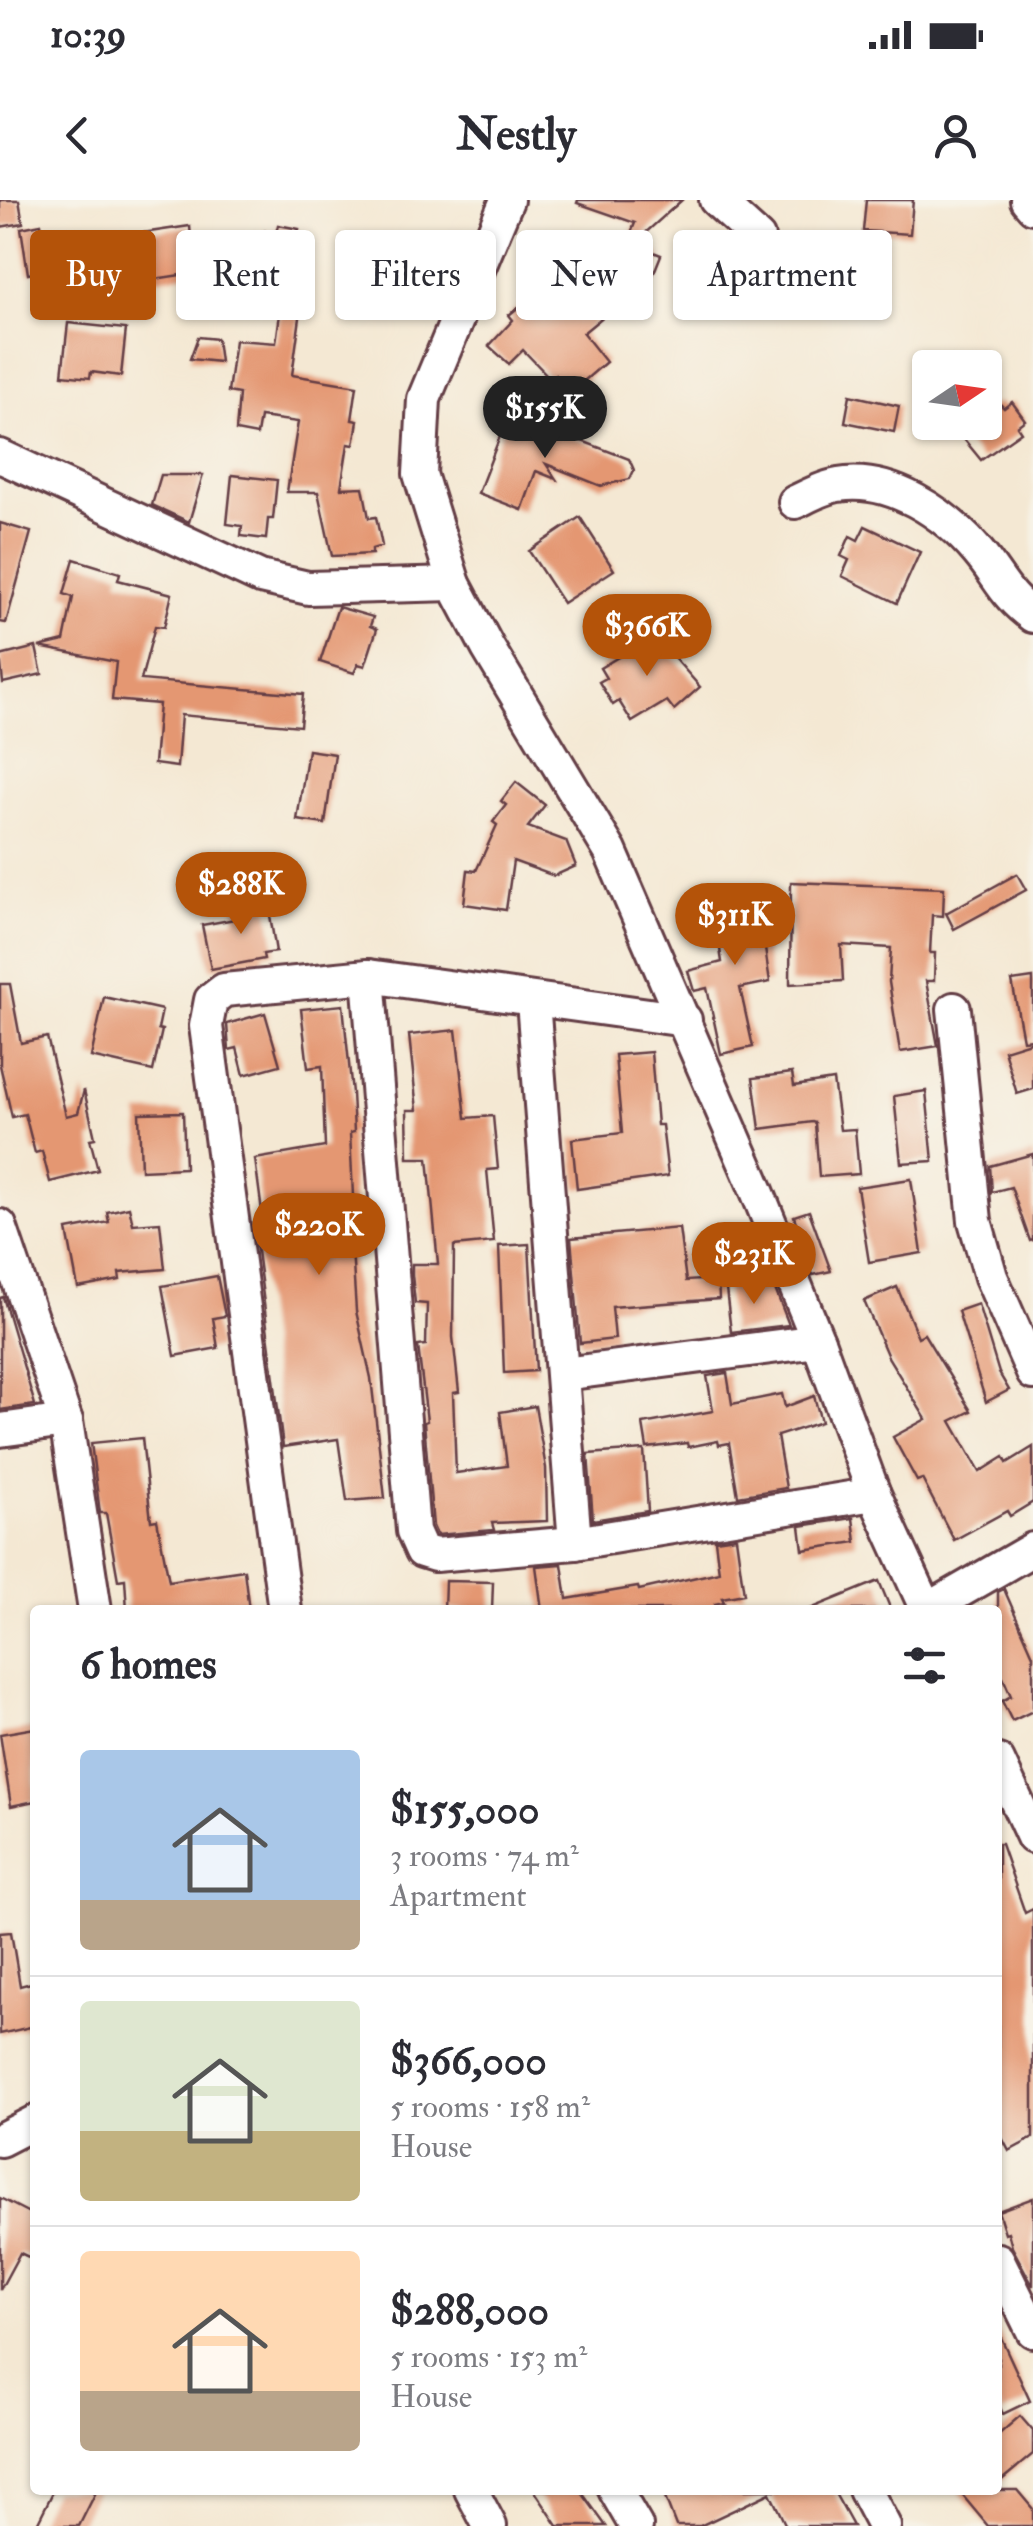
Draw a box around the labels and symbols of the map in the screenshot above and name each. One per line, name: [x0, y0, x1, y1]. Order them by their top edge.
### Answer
north arrow: [912, 350, 1002, 440]
pin: $155K: [475, 376, 615, 461]
pin: $366K: [577, 594, 717, 679]
pin: $288K: [171, 852, 311, 937]
pin: $311K: [665, 883, 805, 968]
pin: $220K: [249, 1193, 389, 1278]
pin: $231K: [684, 1222, 824, 1307]

